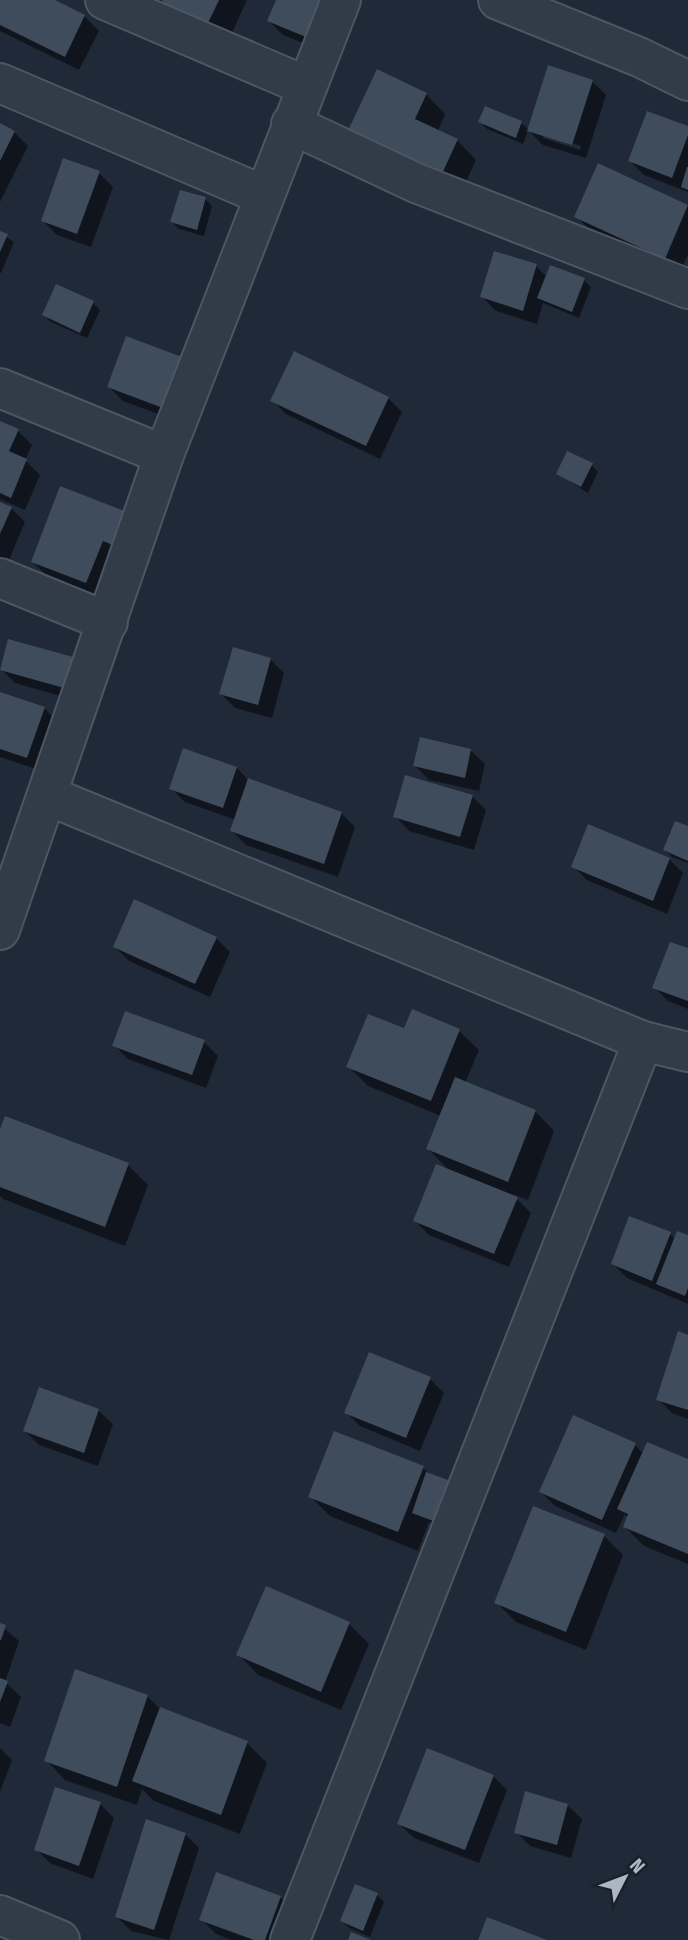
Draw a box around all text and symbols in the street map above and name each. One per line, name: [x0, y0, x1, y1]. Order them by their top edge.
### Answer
north arrow: [590, 1842, 660, 1912]
text: N: [625, 1854, 650, 1878]

